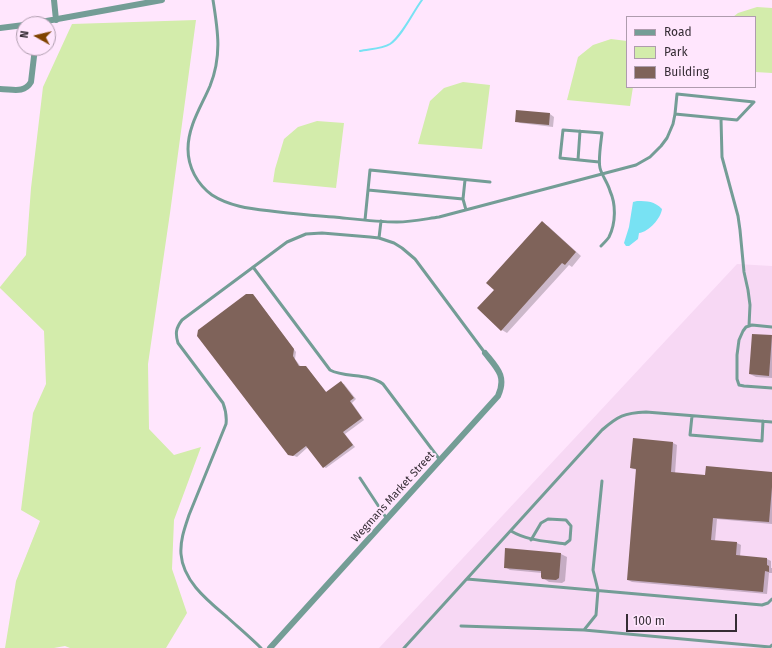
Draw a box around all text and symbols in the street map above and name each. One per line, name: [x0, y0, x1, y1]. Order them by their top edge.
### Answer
north arrow: [16, 16, 56, 56]
legend: [626, 16, 756, 88]
text: Road: [664, 25, 692, 39]
text: N: [18, 30, 32, 39]
text: Park: [664, 45, 688, 59]
text: Building: [664, 65, 709, 79]
street label: Wegmans Market Street: [349, 449, 437, 545]
scale bar: [628, 606, 739, 632]
text: 100 m: [633, 614, 665, 628]

